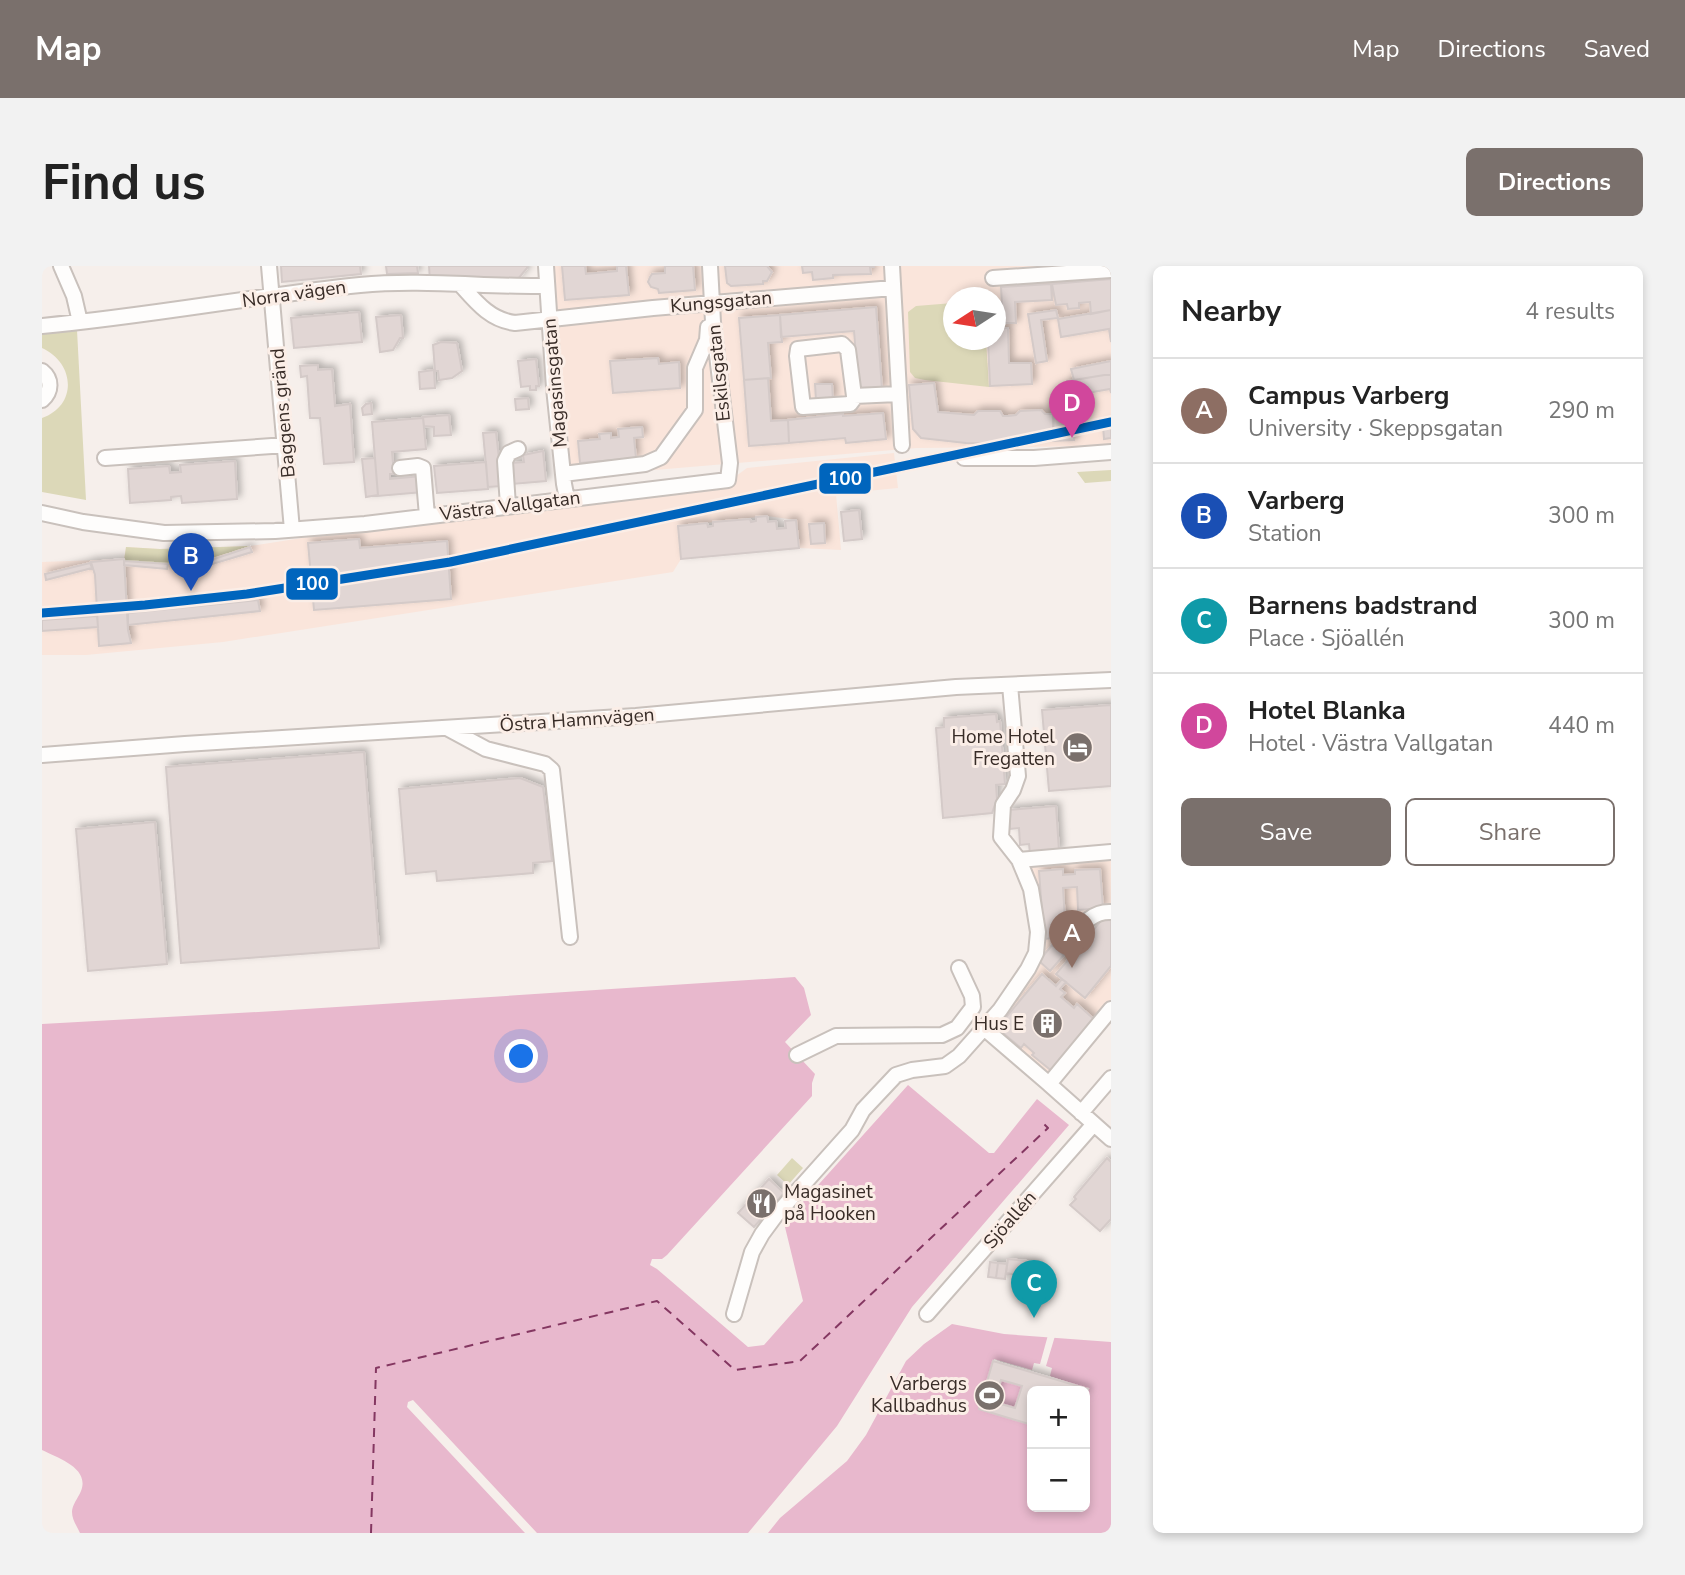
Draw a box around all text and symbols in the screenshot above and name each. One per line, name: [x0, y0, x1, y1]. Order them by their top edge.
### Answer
text: Map: [35, 27, 102, 72]
text: Map: [1352, 33, 1399, 65]
text: Directions: [1437, 33, 1546, 65]
text: Saved: [1584, 33, 1650, 65]
button: Directions: [1466, 148, 1643, 216]
text: Find us: [42, 149, 206, 216]
street label: Norra vägen: [240, 274, 348, 314]
street label: Kungsgatan: [669, 285, 773, 319]
north arrow: [943, 287, 1006, 350]
text: Nearby: [1181, 291, 1281, 332]
text: 4 results: [1525, 296, 1615, 327]
street label: Magasinsgatan: [536, 317, 574, 449]
street label: Eskilsgatan: [701, 323, 737, 423]
street label: Baggens gränd: [264, 347, 302, 479]
text: Campus Varberg: [1248, 378, 1449, 413]
pin: D: [1049, 380, 1095, 438]
text: A: [1195, 395, 1213, 426]
text: 290 m: [1548, 395, 1615, 426]
text: University · Skeppsgatan: [1248, 413, 1503, 444]
line badge: 100: [818, 462, 872, 495]
text: 100: [828, 466, 862, 492]
text: Varberg: [1248, 483, 1345, 518]
street label: Västra Vallgatan: [437, 484, 582, 528]
text: B: [1196, 500, 1212, 531]
text: 300 m: [1548, 500, 1615, 531]
text: Station: [1248, 518, 1322, 549]
pin: B: [168, 533, 214, 591]
line badge: 100: [285, 567, 339, 601]
text: 100: [295, 571, 329, 597]
text: Barnens badstrand: [1248, 588, 1478, 623]
text: C: [1196, 605, 1212, 636]
text: 300 m: [1548, 605, 1615, 636]
text: Place · Sjöallén: [1248, 623, 1405, 654]
text: Hotel Blanka: [1248, 693, 1406, 728]
street label: Östra Hamnvägen: [499, 702, 655, 738]
text: D: [1195, 710, 1213, 741]
text: 440 m: [1548, 710, 1615, 741]
place label: Home Hotel Fregatten: [952, 724, 1055, 772]
text: Hotel · Västra Vallgatan: [1248, 728, 1493, 759]
hotel icon: Home Hotel Fregatten: [1061, 731, 1095, 765]
button: Save: [1181, 798, 1391, 866]
button: Share: [1405, 798, 1615, 866]
pin: A: [1049, 910, 1095, 968]
building icon: Hus E: [1030, 1007, 1064, 1041]
place label: Hus E: [974, 1011, 1024, 1037]
your location: [504, 1039, 538, 1073]
place label: Magasinet på Hooken: [784, 1179, 876, 1227]
street label: Sjöallén: [978, 1185, 1042, 1255]
restaurant icon: Magasinet på Hooken: [744, 1186, 778, 1220]
pin: C: [1011, 1260, 1057, 1318]
place label: Varbergs Kallbadhus: [871, 1371, 967, 1419]
sports icon: Varbergs Kallbadhus: [973, 1378, 1007, 1412]
map controls: [1027, 1386, 1090, 1512]
button: +: [1027, 1386, 1090, 1449]
button: −: [1027, 1449, 1090, 1512]

